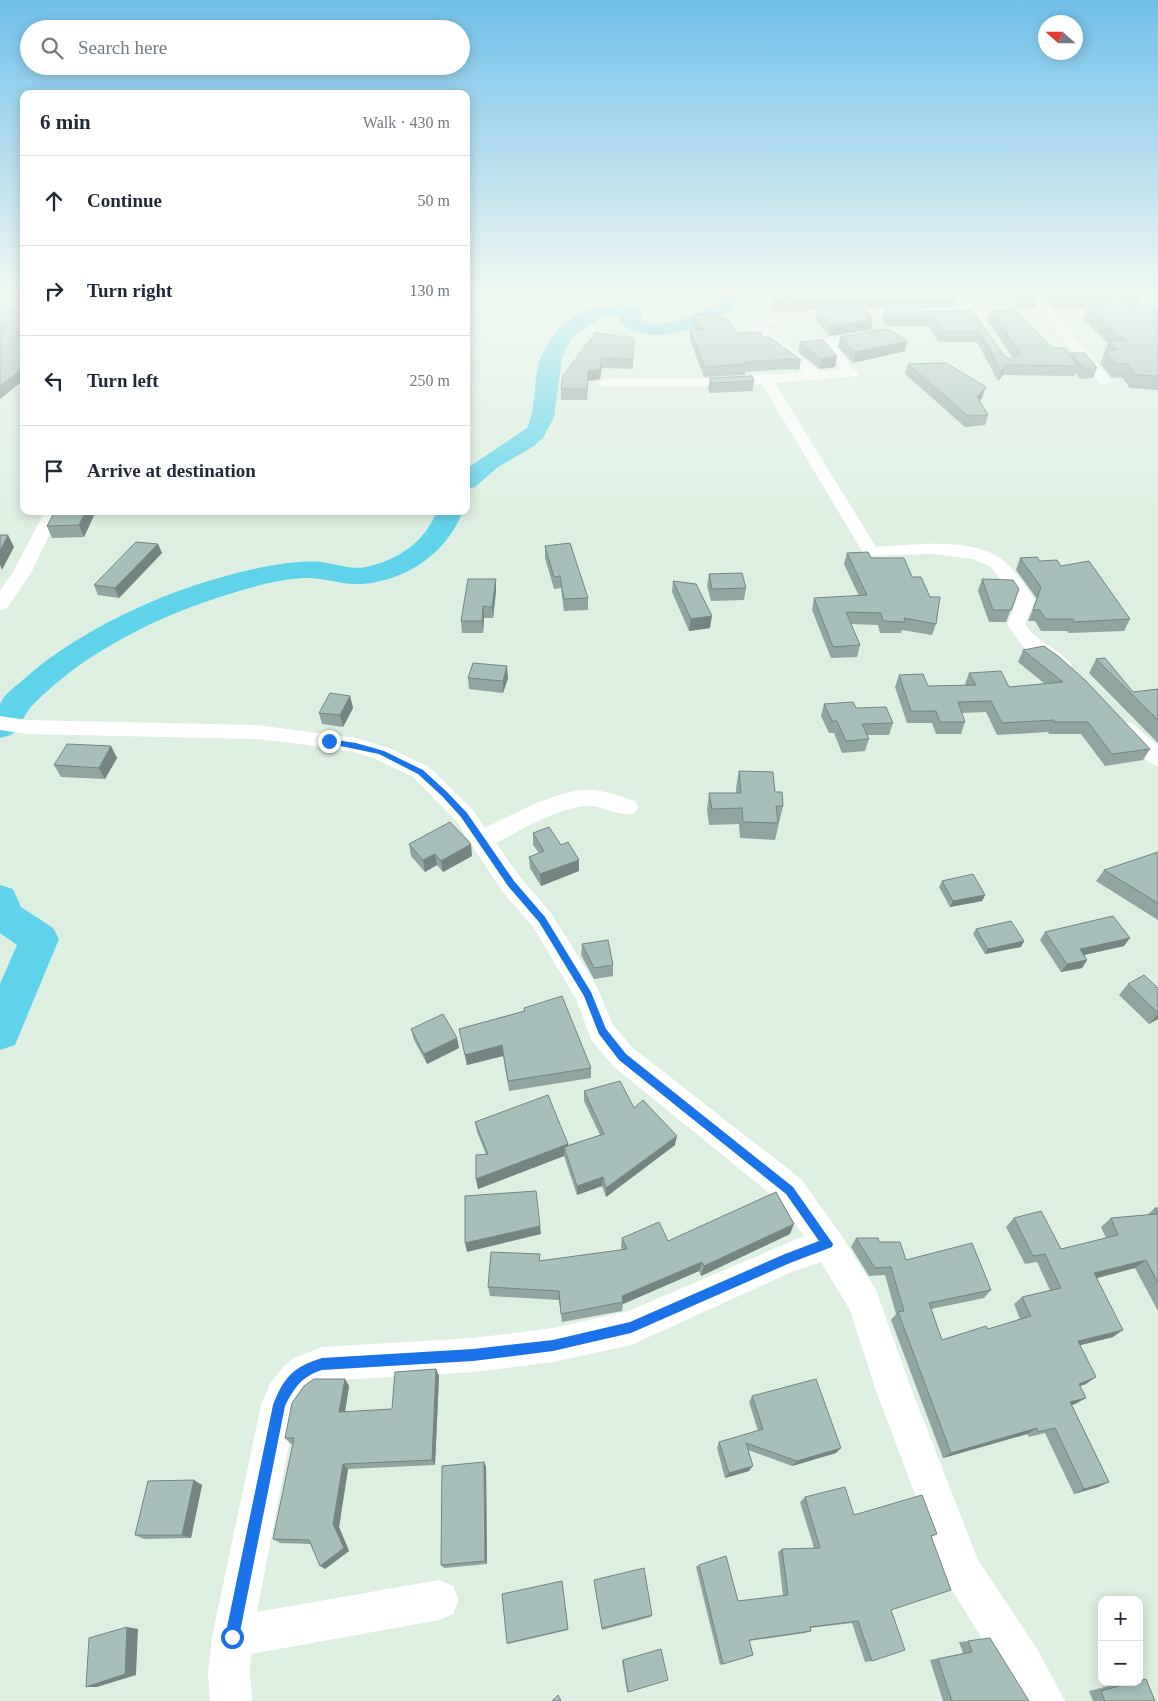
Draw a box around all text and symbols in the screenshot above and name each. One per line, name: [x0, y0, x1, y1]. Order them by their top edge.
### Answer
north arrow: [1038, 15, 1083, 60]
search box: [20, 20, 470, 75]
icon: search: [38, 34, 66, 62]
text: Search here: [78, 37, 167, 58]
text: 6 min: [40, 110, 91, 134]
text: Walk · 430 m: [363, 114, 450, 131]
icon: ahead: [40, 187, 68, 215]
text: Continue: [87, 190, 162, 211]
text: 50 m: [418, 192, 450, 209]
icon: right: [40, 277, 68, 305]
text: Turn right: [87, 280, 172, 301]
text: 130 m: [410, 282, 450, 299]
icon: left: [40, 367, 68, 395]
text: Turn left: [87, 370, 159, 391]
text: 250 m: [410, 372, 450, 389]
icon: arrive: [40, 457, 68, 485]
text: Arrive at destination: [87, 460, 256, 481]
route end: [318, 730, 341, 753]
map controls: [1098, 1596, 1143, 1686]
button: +: [1098, 1596, 1143, 1641]
route start: [221, 1626, 244, 1649]
button: −: [1098, 1641, 1143, 1686]

